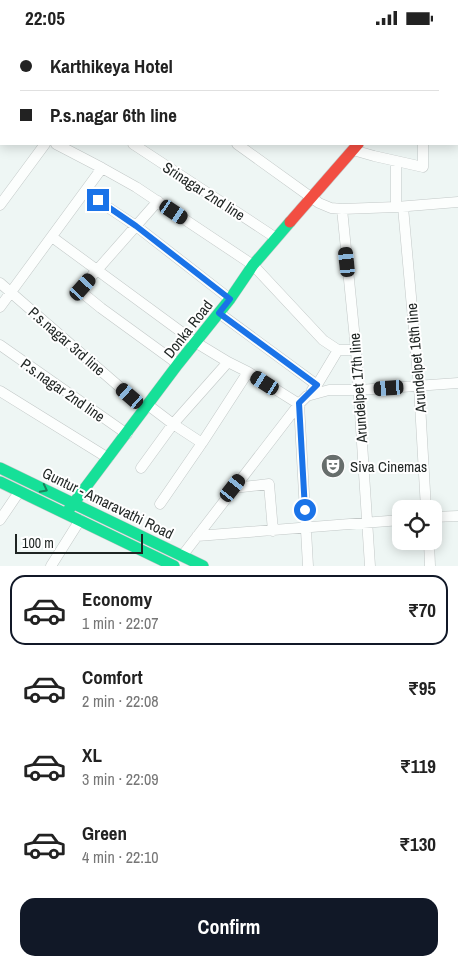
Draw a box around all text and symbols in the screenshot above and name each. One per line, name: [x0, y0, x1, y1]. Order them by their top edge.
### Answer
text: 22:05: [25, 5, 65, 31]
text: Karthikeya Hotel: [50, 53, 173, 79]
text: P.s.nagar 6th line: [50, 102, 177, 128]
street label: Srinagar 2nd line: [159, 156, 249, 226]
route end: [87, 189, 109, 211]
car: [157, 197, 190, 227]
car: [337, 246, 356, 278]
car: [67, 271, 98, 303]
street label: Donka Road: [159, 296, 217, 362]
street label: P.s.nagar 3rd line: [24, 302, 110, 380]
street label: Arundelpet 16th line: [401, 302, 431, 415]
street label: Arundelpet 17th line: [344, 332, 372, 445]
street label: P.s.nagar 2nd line: [17, 353, 109, 427]
car: [248, 369, 281, 397]
car: [373, 379, 404, 397]
car: [113, 380, 146, 412]
theatre icon: Siva Cinemas: [320, 453, 346, 479]
place label: Siva Cinemas: [350, 456, 427, 477]
street label: Guntur - Amaravathi Road: [39, 462, 177, 544]
car: [217, 472, 248, 504]
one-way arrow: [39, 483, 48, 493]
route start: [294, 499, 316, 521]
map controls: [392, 500, 442, 550]
button: locate: [392, 500, 442, 550]
scale bar: [15, 531, 142, 554]
text: 100 m: [22, 534, 54, 552]
text: Economy: [82, 586, 152, 612]
icon: car: [22, 588, 67, 633]
text: ₹70: [408, 597, 436, 623]
text: 1 min · 22:07: [82, 612, 159, 634]
text: Comfort: [82, 664, 143, 690]
icon: car: [22, 666, 67, 711]
text: ₹95: [408, 675, 436, 701]
text: 2 min · 22:08: [82, 690, 159, 712]
text: XL: [82, 742, 102, 768]
icon: car: [22, 744, 67, 789]
text: ₹119: [400, 753, 436, 779]
text: 3 min · 22:09: [82, 768, 159, 790]
text: Green: [82, 820, 127, 846]
icon: car: [22, 822, 67, 867]
text: ₹130: [399, 831, 436, 857]
text: 4 min · 22:10: [82, 846, 159, 868]
button: Confirm: [20, 898, 438, 956]

